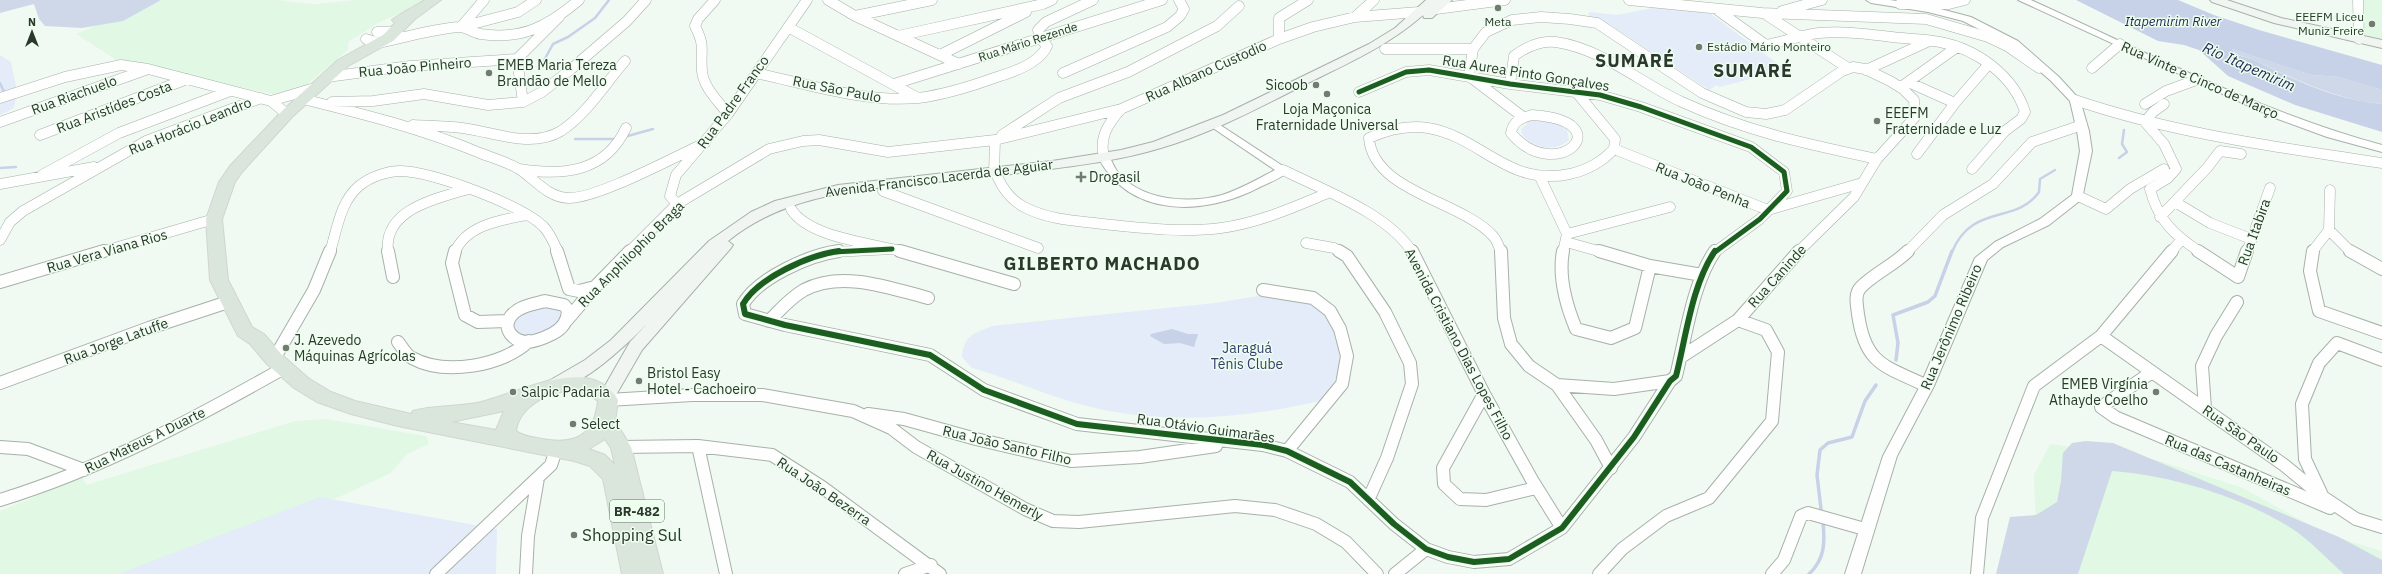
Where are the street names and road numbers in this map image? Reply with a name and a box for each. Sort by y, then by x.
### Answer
street label: Rua Mário Rezende [976,18,1080,65]
street label: Rua Albano Custodio [1143,36,1269,106]
street label: Rua Vinte e Cinco de Março [2118,37,2282,123]
street label: Rua Aurea Pinto Gonçalves [1441,51,1611,95]
street label: Rua Padre Franco [693,52,773,152]
street label: Rua João Pinheiro [358,53,472,81]
street label: Rua Riachuelo [29,71,119,119]
street label: Rua São Paulo [791,72,883,106]
street label: Rua Aristídes Costa [54,77,175,137]
street label: Rua Horácio Leandro [126,93,254,159]
street label: Avenida Francisco Lacerda de Aguiar [824,155,1054,201]
street label: Rua João Penha [1653,158,1753,212]
street label: Rua Itabira [2234,196,2275,268]
street label: Rua Anphilophio Braga [574,197,688,311]
street label: Rua Vera Viana Rios [45,225,170,277]
street label: Rua Caninde [1744,240,1810,311]
street label: Avenida Cristiano Dias Lopes Filho [1401,245,1517,443]
street label: Rua Jerônimo Ribeiro [1916,261,1986,393]
street label: Rua Jorge Latuffe [61,314,171,368]
street label: Rua São Paulo [2199,401,2283,467]
street label: Rua Mateus A Duarte [82,403,209,477]
street label: Rua Otávio Guimarães [1136,409,1276,447]
street label: Rua João Santo Filho [941,421,1073,469]
street label: Rua das Castanheiras [2162,430,2294,500]
street label: Rua Justino Hemerly [924,446,1046,524]
street label: Rua João Bezerra [773,453,875,529]
road number: BR-482 [610,500,664,522]

